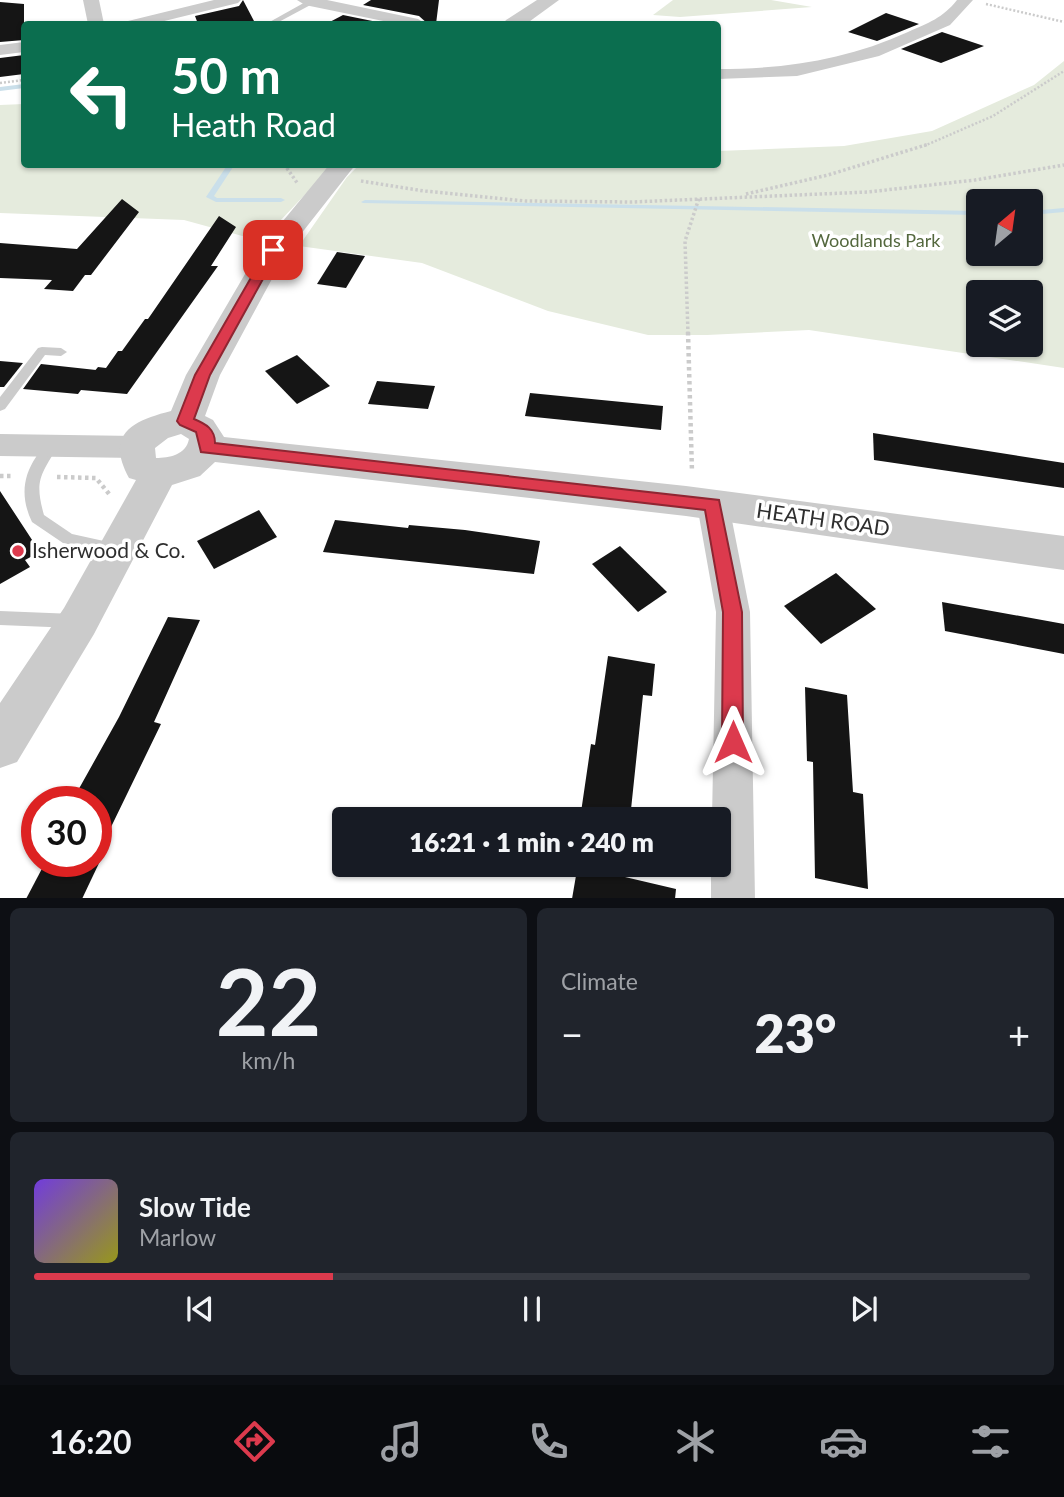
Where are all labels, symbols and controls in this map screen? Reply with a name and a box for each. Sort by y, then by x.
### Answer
text: 50 m [171,46,281,104]
icon: left [56,49,147,140]
text: Heath Road [171,105,336,144]
north arrow [966,189,1043,266]
map controls [966,189,1043,357]
pin [243,220,303,280]
park label: Woodlands Park [812,229,941,251]
icon: arrive [254,231,292,269]
button: layers [966,280,1043,357]
street label: HEATH ROAD [755,497,891,540]
place label: Isherwood & Co. [32,537,185,562]
marker: Isherwood & Co. [10,543,26,559]
position arrow [696,705,770,779]
speed limit sign: 30 [21,786,112,877]
text: 16:21 · 1 min · 240 m [409,826,654,858]
text: 22 [216,946,321,1055]
text: Climate [561,967,638,995]
text: 23° [755,1002,836,1064]
text: − [561,1011,583,1057]
text: + [1008,1011,1030,1057]
text: km/h [242,1046,295,1074]
text: Slow Tide [139,1191,251,1223]
text: Marlow [139,1223,216,1251]
icon: previous [181,1290,219,1328]
icon: pause [513,1290,551,1328]
icon: next [845,1290,883,1328]
icon: directions [230,1417,279,1466]
icon: music [377,1417,426,1466]
icon: phone [524,1417,573,1466]
icon: climate [671,1417,720,1466]
icon: car [819,1417,868,1466]
icon: filters [966,1417,1015,1466]
text: 16:20 [49,1422,132,1461]

